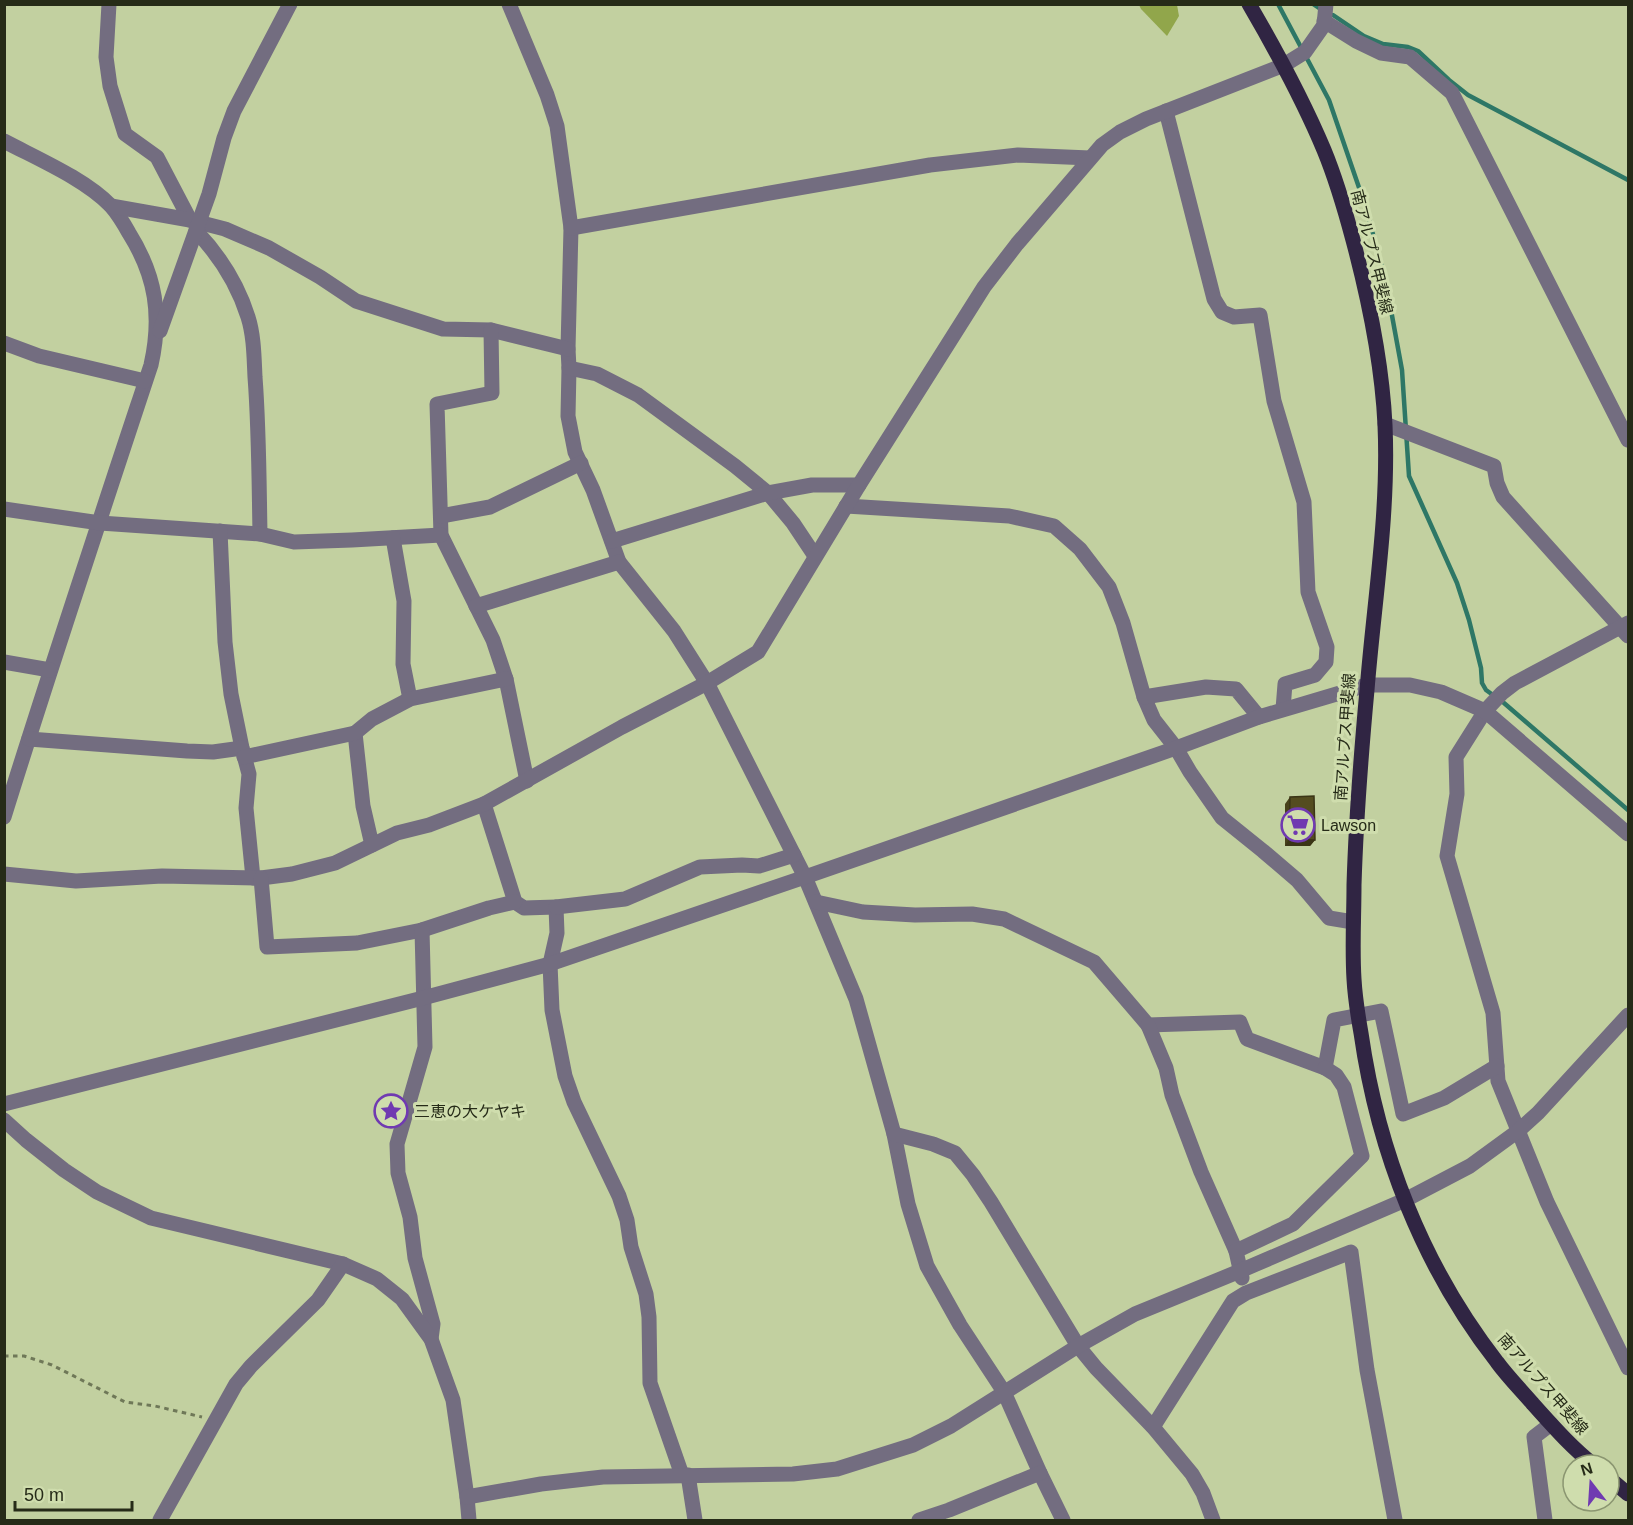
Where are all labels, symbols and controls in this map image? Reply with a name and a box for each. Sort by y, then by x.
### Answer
street label: 南アルプス甲斐線 [1348,188,1396,316]
street label: 南アルプス甲斐線 [1332,673,1358,801]
supermarket icon: Lawson [1280,807,1316,843]
place label: Lawson [1321,817,1376,834]
place icon: 三恵の大ケヤキ [373,1093,409,1129]
place label: 三恵の大ケヤキ [414,1103,526,1120]
street label: 南アルプス甲斐線 [1495,1330,1591,1438]
north arrow [1561,1453,1621,1513]
text: N [1579,1459,1595,1479]
scale bar [15,1474,132,1512]
text: 50 m [24,1485,64,1505]

